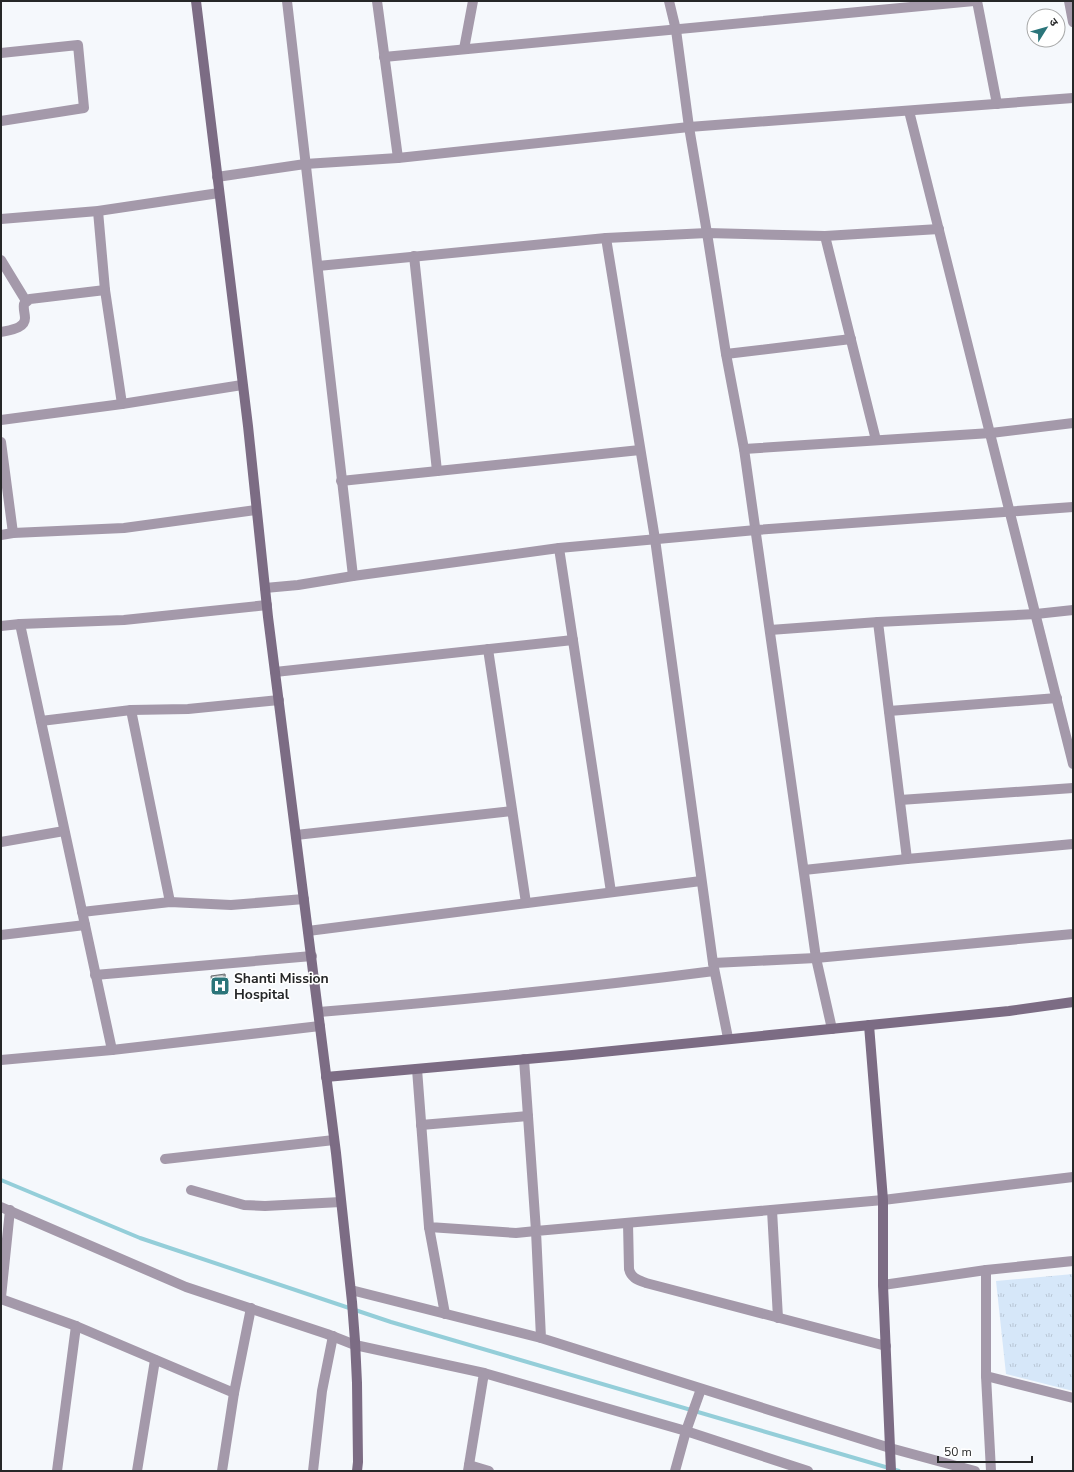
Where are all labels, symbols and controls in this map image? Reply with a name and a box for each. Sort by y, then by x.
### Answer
north arrow [1026,8,1066,48]
text: उ [1046,15,1062,30]
place label: Shanti Mission Hospital [234,969,329,1004]
hospital icon: Shanti Mission Hospital [209,975,231,997]
scale bar [938,1438,1032,1464]
text: 50 m [944,1444,972,1460]

